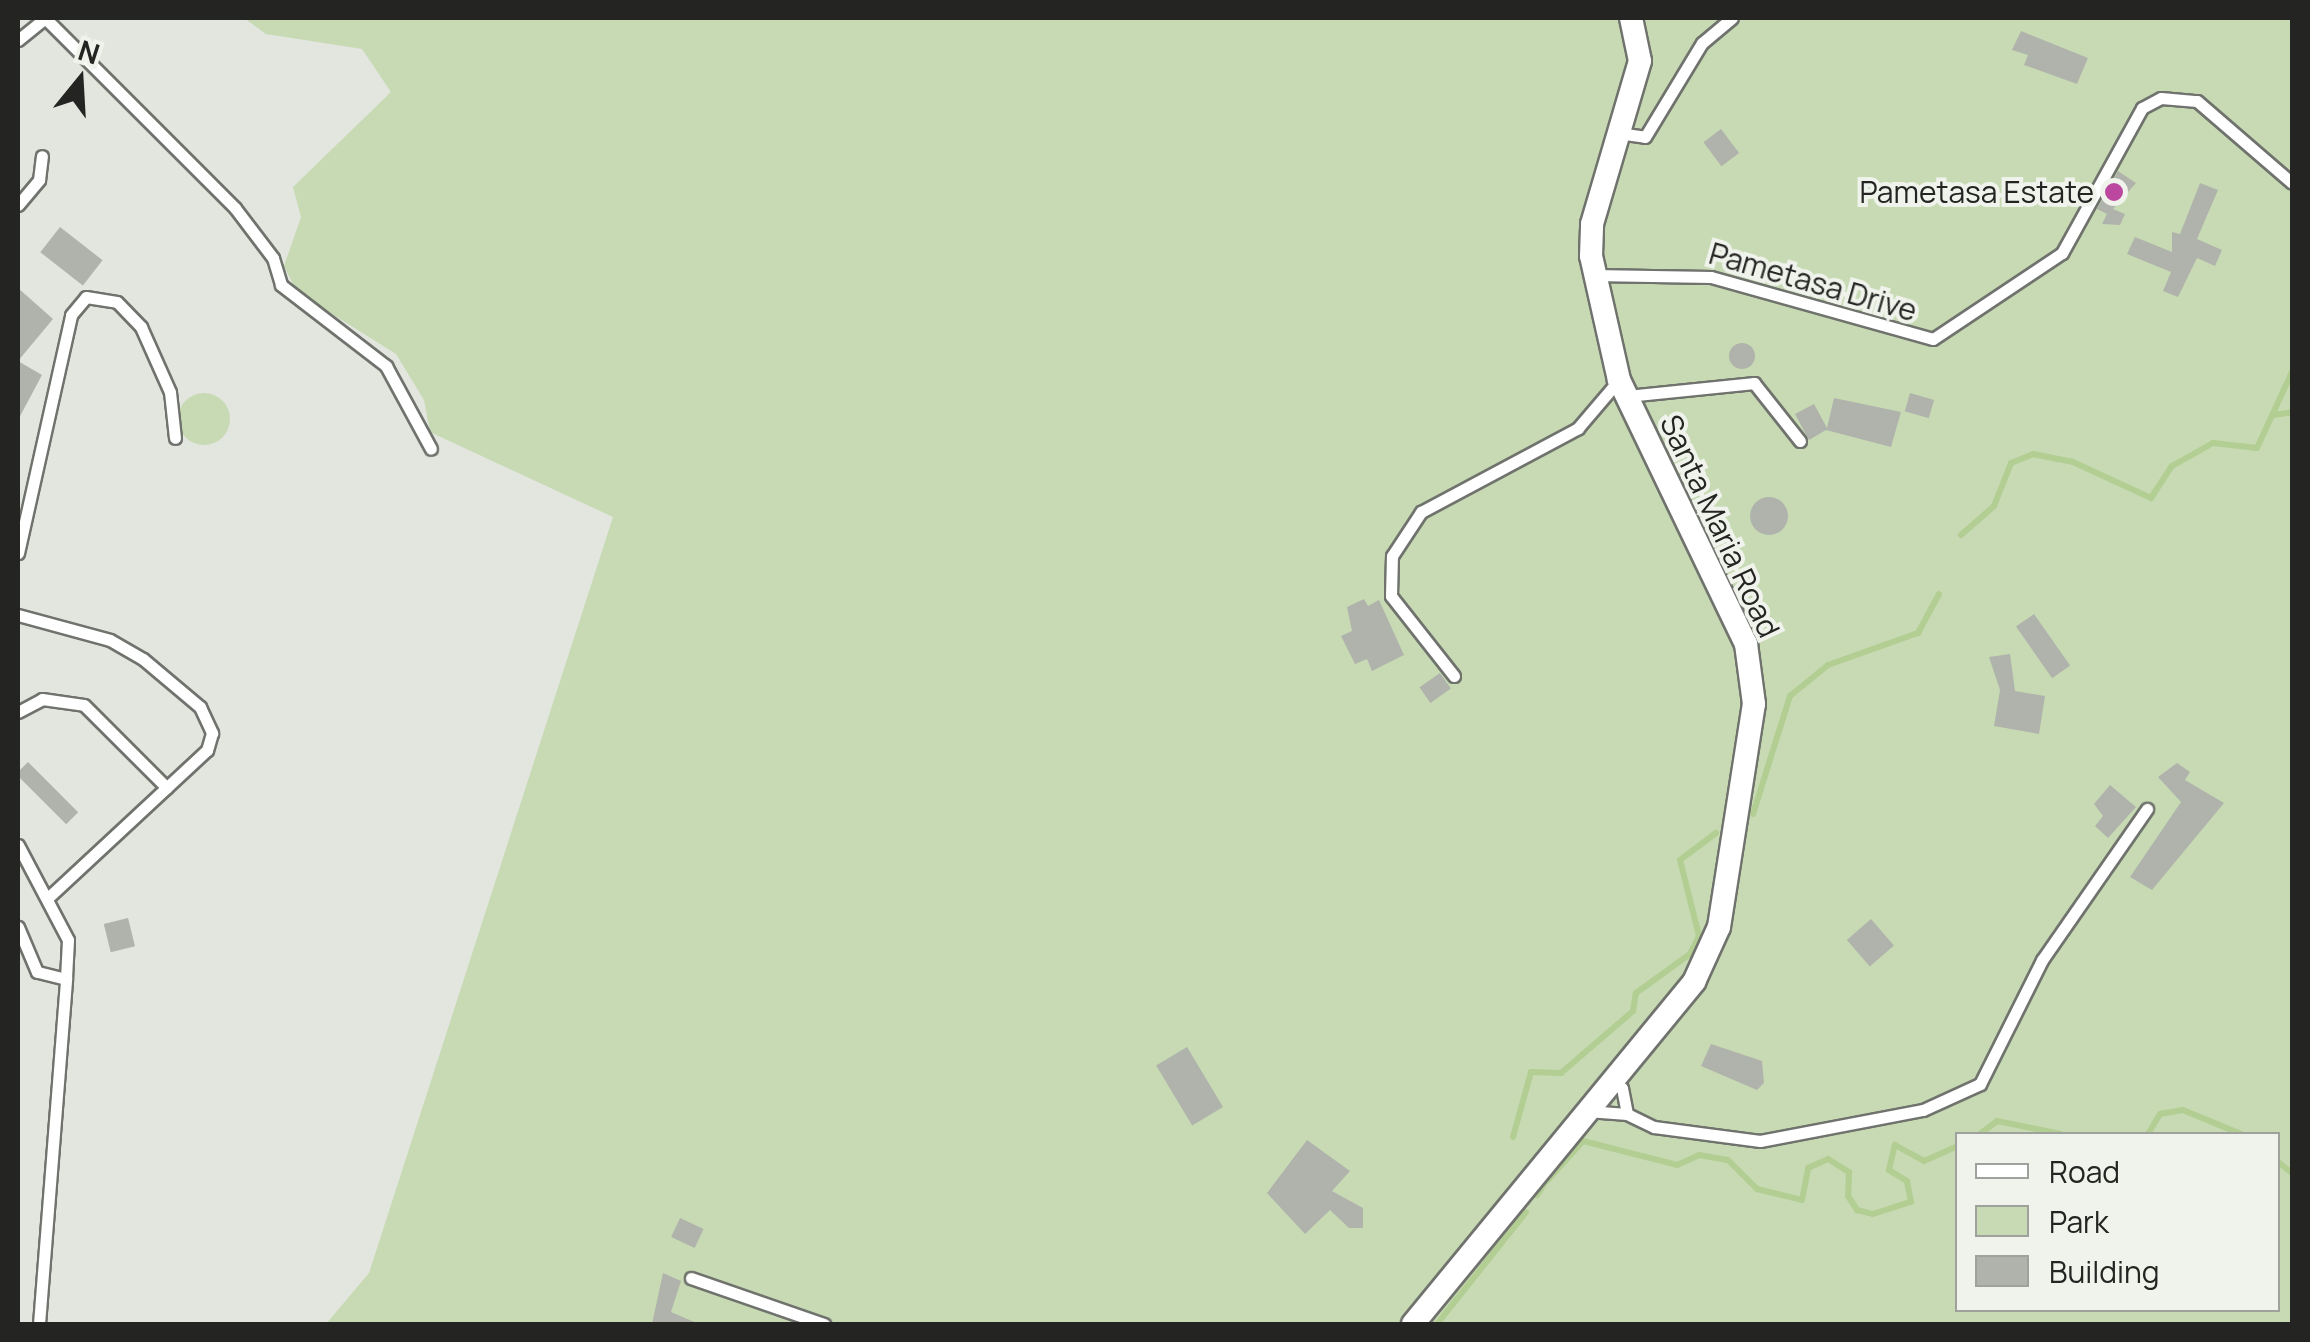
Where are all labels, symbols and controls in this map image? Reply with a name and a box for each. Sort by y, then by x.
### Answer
north arrow [30,30,130,130]
text: N [74,30,105,73]
place label: Pametasa Estate [1859,174,2094,210]
marker: Pametasa Estate [2103,181,2125,203]
street label: Pametasa Drive [1705,235,1921,329]
street label: Santa Maria Road [1653,409,1787,643]
legend [1955,1132,2280,1312]
text: Road [2049,1151,2120,1192]
text: Park [2049,1201,2109,1242]
text: Building [2049,1251,2160,1292]

